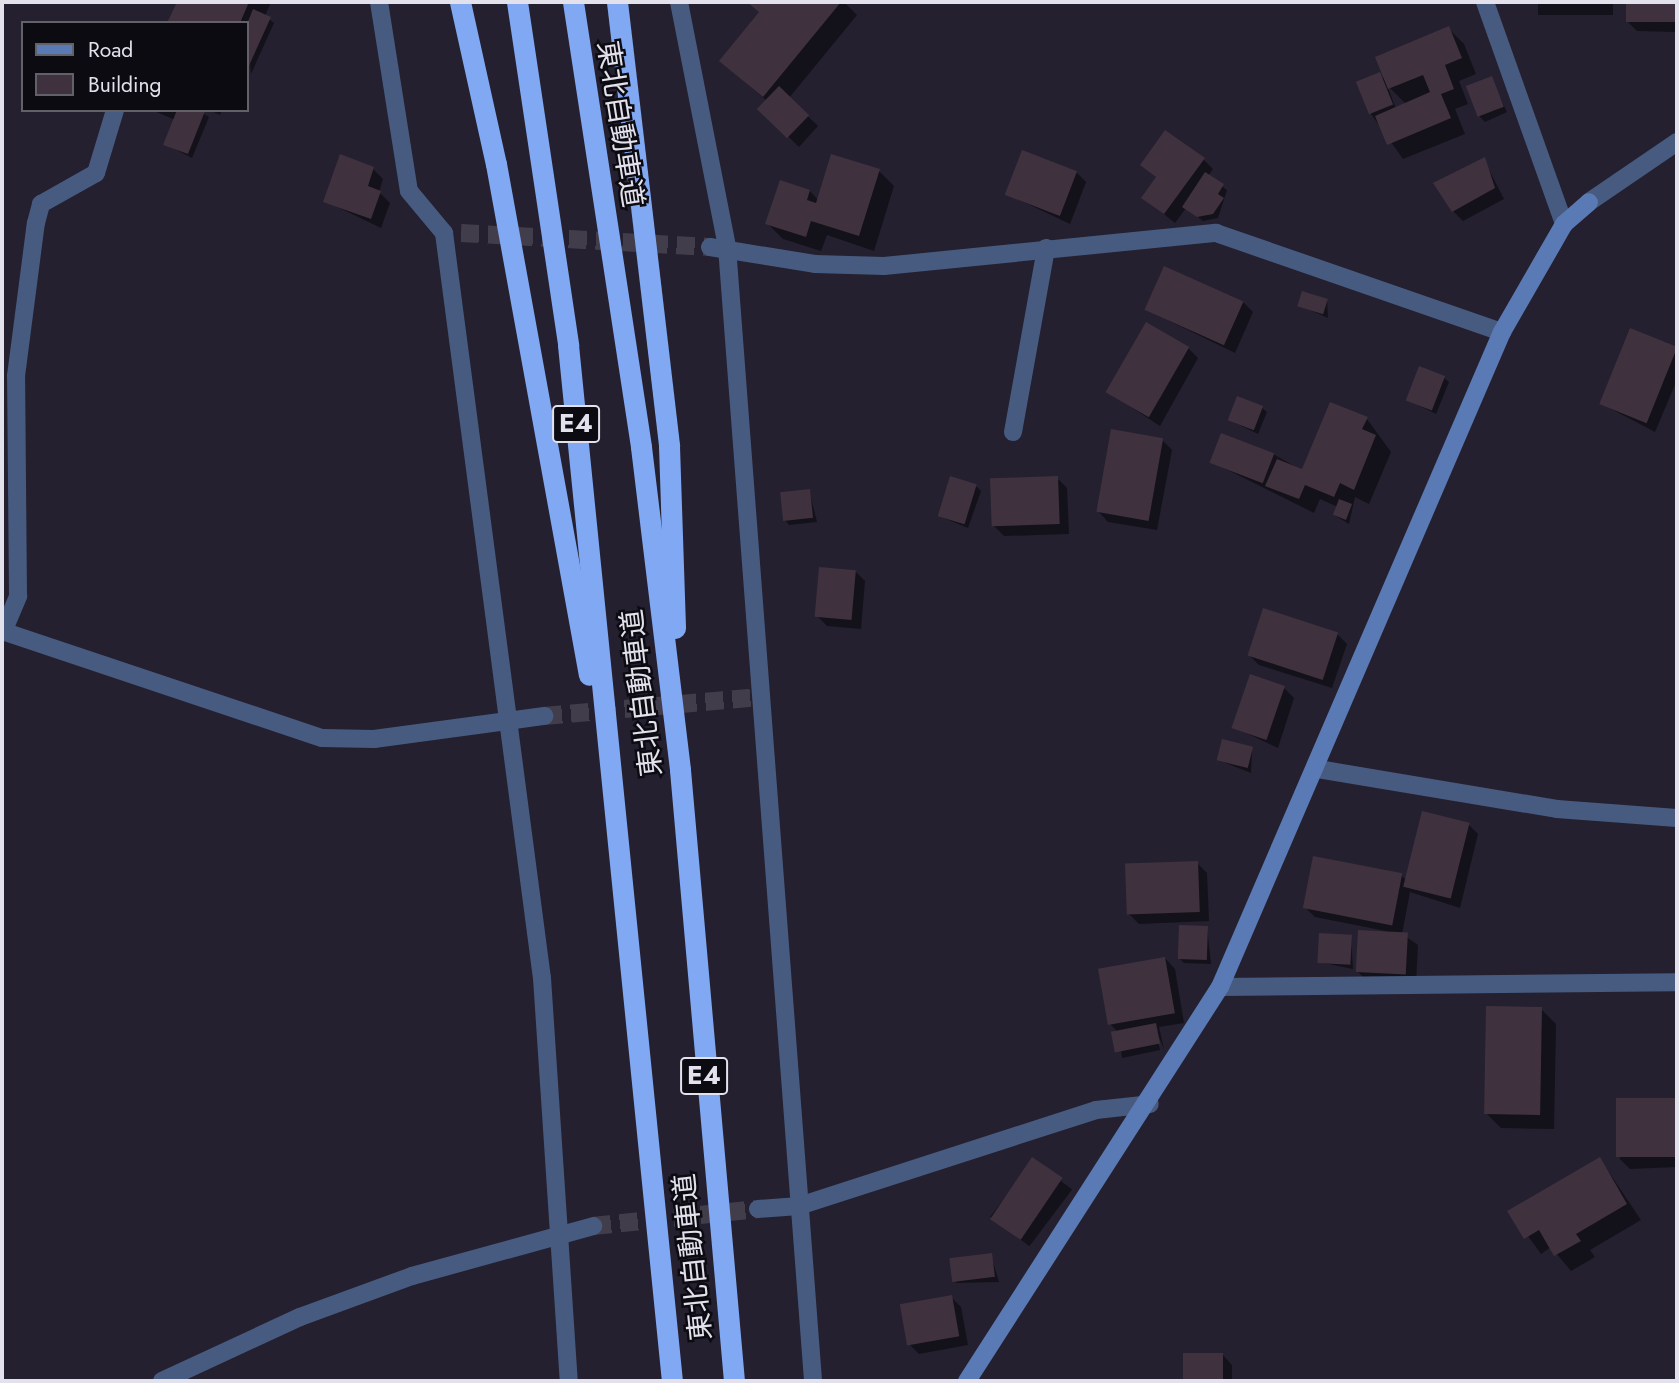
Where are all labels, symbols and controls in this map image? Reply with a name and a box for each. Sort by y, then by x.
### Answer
legend [21,21,248,112]
text: Road [88,35,133,65]
street label: 東北自動車道 [590,38,650,210]
text: Building [88,70,161,100]
road number: E4 [552,402,600,446]
street label: 東北自動車道 [615,608,669,778]
road number: E4 [680,1054,728,1098]
street label: 東北自動車道 [668,1172,718,1342]

